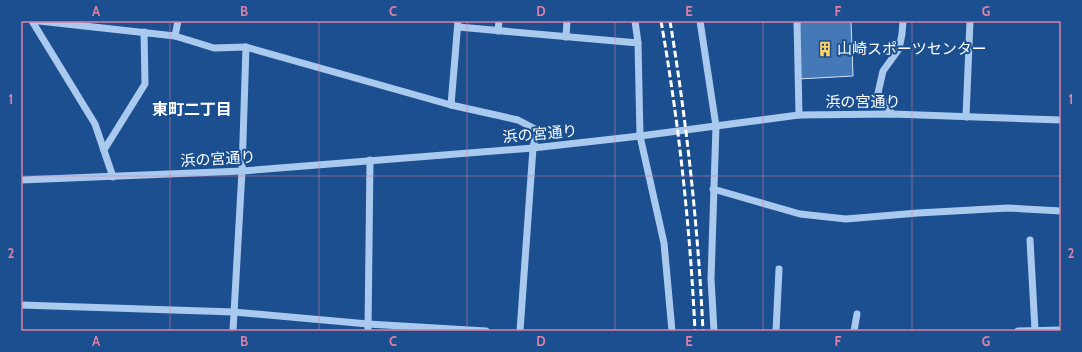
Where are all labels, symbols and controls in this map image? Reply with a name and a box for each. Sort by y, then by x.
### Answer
text: A [92,3,101,19]
text: B [240,3,248,19]
text: C [389,3,397,19]
text: D [536,3,546,19]
text: E [685,3,693,19]
text: F [835,3,842,19]
text: G [982,3,991,19]
building icon: 山崎スポーツセンター [816,40,834,58]
place label: 山崎スポーツセンター [837,40,987,58]
text: 1 [9,91,13,107]
text: 1 [1069,91,1073,107]
street label: 浜の宮通り [825,93,901,111]
district label: 東町二丁目 [152,100,232,119]
street label: 浜の宮通り [502,122,578,146]
street label: 浜の宮通り [180,148,256,170]
text: 2 [8,245,15,261]
text: 2 [1068,245,1075,261]
text: A [92,333,101,349]
text: B [240,333,248,349]
text: C [389,333,397,349]
text: D [536,333,546,349]
text: E [685,333,693,349]
text: F [835,333,842,349]
text: G [982,333,991,349]

